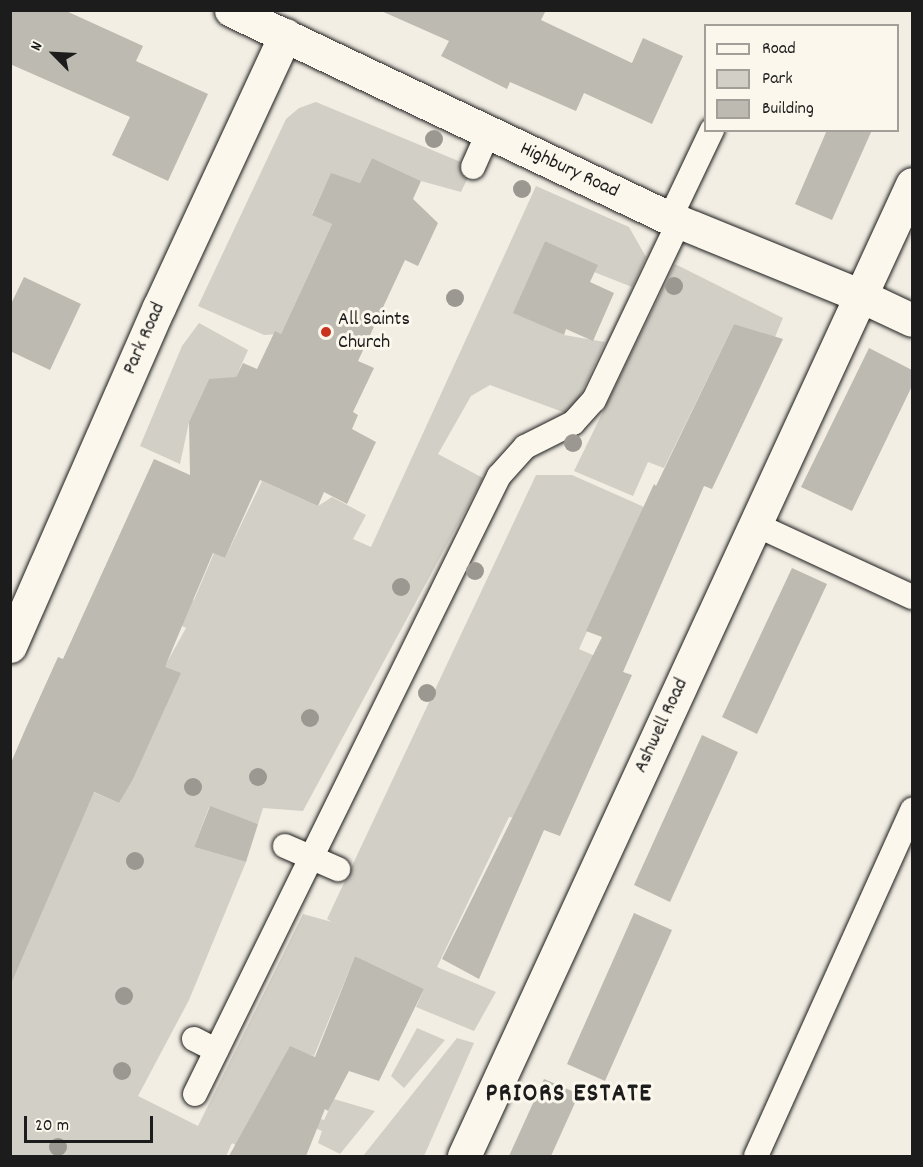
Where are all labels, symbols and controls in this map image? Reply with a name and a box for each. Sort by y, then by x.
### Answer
north arrow [24,24,84,84]
legend [704,24,899,132]
text: Road [762,37,796,62]
text: N [25,38,49,55]
text: Park [762,67,793,92]
text: Building [762,97,814,122]
street label: Highbury Road [516,138,622,204]
street label: Park Road [119,299,171,379]
place label: All Saints Church [338,308,410,355]
marker: All Saints Church [319,325,333,339]
street label: Ashwell Road [630,675,694,777]
district label: PRIORS ESTATE [485,1079,653,1111]
scale bar [27,1104,156,1142]
text: 20 m [35,1114,69,1139]

